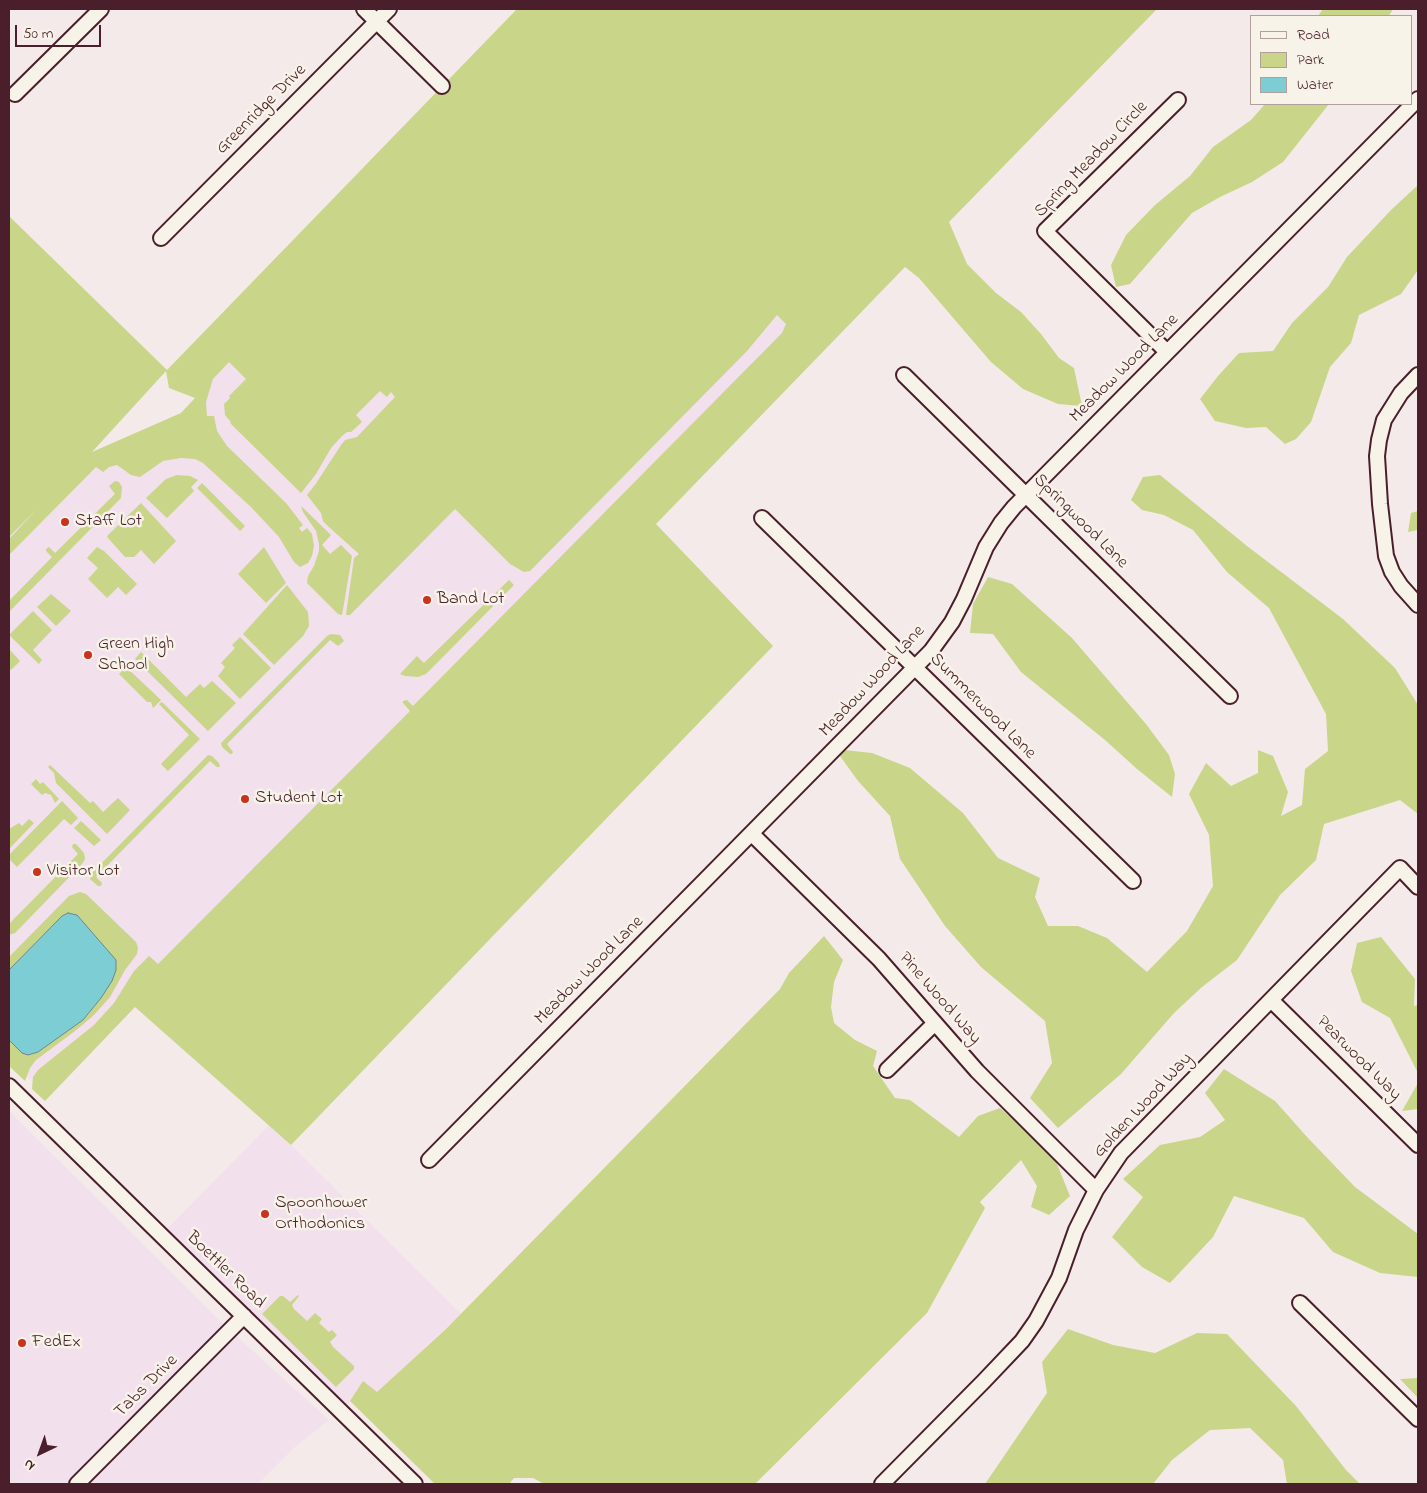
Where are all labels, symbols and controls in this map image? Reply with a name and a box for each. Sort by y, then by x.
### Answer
scale bar [18,15,104,47]
legend [1250,15,1412,105]
text: 50 m [23,23,53,45]
text: Road [1297,24,1330,46]
text: Park [1297,49,1324,71]
street label: Greenridge Drive [212,60,312,160]
text: Water [1297,74,1333,96]
street label: Spring Meadow Circle [1031,97,1153,223]
street label: Meadow Wood Lane [1066,310,1184,428]
street label: Springwood Lane [1028,470,1132,574]
place label: Staff Lot [75,511,142,533]
marker: Staff Lot [59,516,71,528]
place label: Band Lot [437,589,504,611]
marker: Band Lot [421,594,433,606]
street label: Meadow Wood Lane [816,622,930,742]
place label: Green High School [98,634,174,676]
marker: Green High School [82,649,94,661]
street label: Summerwood Lane [924,649,1040,765]
place label: Student Lot [255,788,343,810]
marker: Student Lot [239,793,251,805]
place label: Visitor Lot [47,861,120,883]
marker: Visitor Lot [31,866,43,878]
street label: Meadow Wood Lane [531,912,649,1030]
street label: Pine Wood Way [893,949,985,1049]
street label: Pearwood Way [1311,1012,1405,1106]
street label: Golden Wood Way [1090,1049,1198,1163]
place label: Spoonhower Orthodonics [275,1193,367,1236]
marker: Spoonhower Orthodonics [259,1208,271,1220]
street label: Boettler Road [181,1228,269,1314]
place label: FedEx [32,1332,81,1354]
marker: FedEx [16,1337,28,1349]
street label: Tabs Drive [111,1351,183,1423]
north arrow [15,1428,65,1478]
text: N [19,1454,40,1475]

